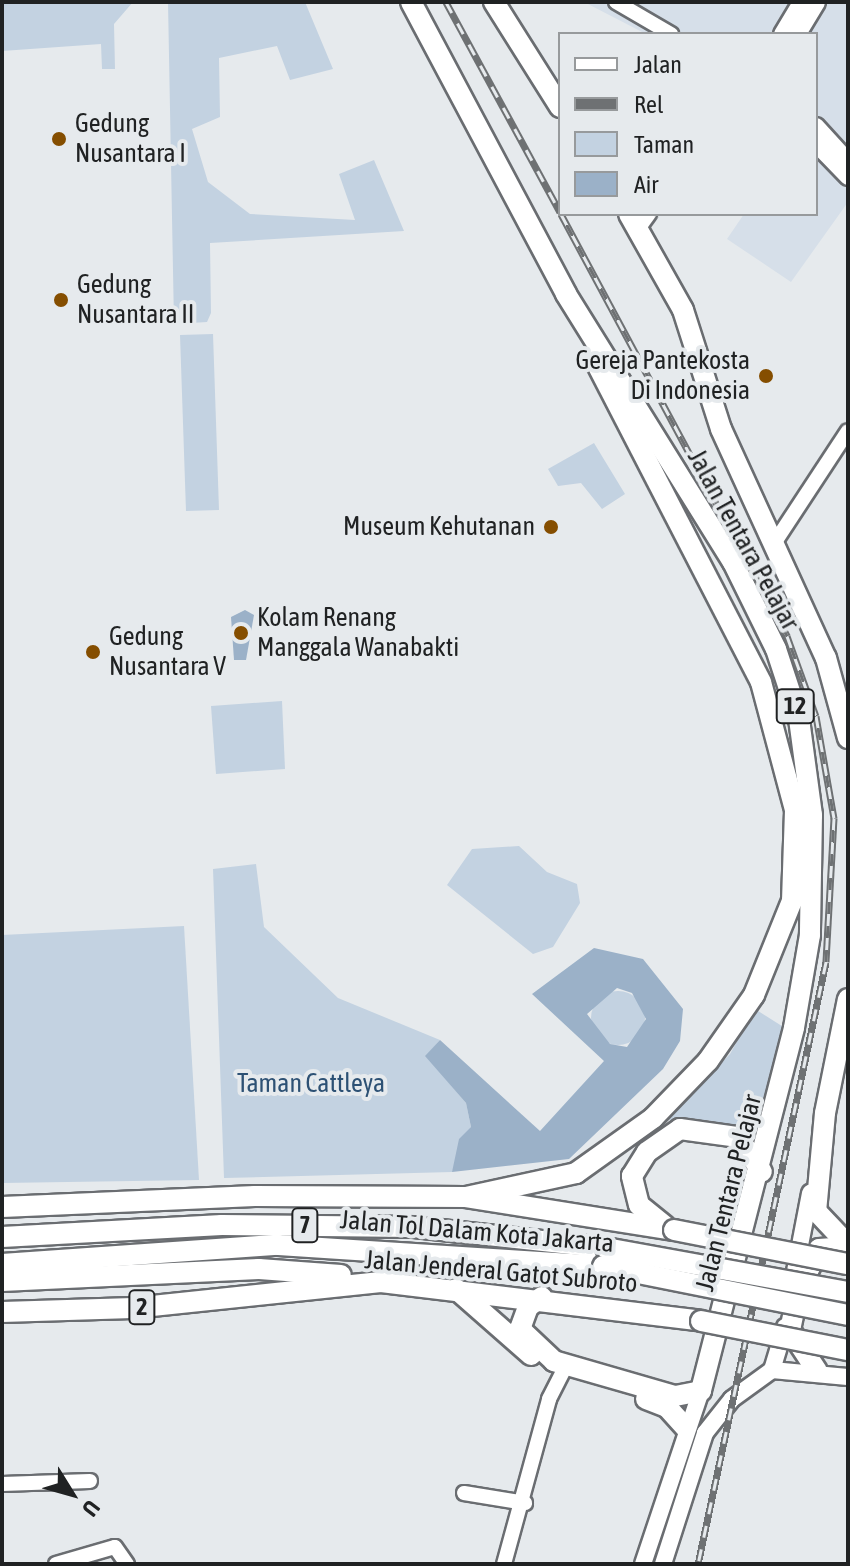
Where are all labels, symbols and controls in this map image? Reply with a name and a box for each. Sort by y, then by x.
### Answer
legend [558,32,818,216]
text: Jalan [634,51,682,78]
text: Rel [634,91,663,118]
place label: Gedung Nusantara I [75,108,186,170]
marker: Gedung Nusantara I [50,130,68,148]
text: Taman [634,131,694,158]
text: Air [634,171,658,198]
place label: Gedung Nusantara II [77,269,194,330]
marker: Gedung Nusantara II [52,291,70,309]
place label: Gereja Pantekosta Di Indonesia [575,345,750,406]
marker: Gereja Pantekosta Di Indonesia [757,367,775,385]
street label: Jalan Tentara Pelajar [681,444,805,636]
place label: Museum Kehutanan [343,511,535,543]
marker: Museum Kehutanan [542,518,560,536]
place label: Kolam Renang Manggala Wanabakti [257,602,459,664]
place label: Gedung Nusantara V [109,621,226,682]
marker: Kolam Renang Manggala Wanabakti [232,624,250,642]
marker: Gedung Nusantara V [84,643,102,661]
road number: 12 [775,686,815,726]
park label: Taman Cattleya [237,1068,385,1100]
street label: Jalan Tentara Pelajar [690,1092,768,1294]
street label: Jalan Tol Dalam Kota Jakarta [339,1204,615,1260]
road number: 7 [291,1205,319,1245]
street label: Jalan Jenderal Gatot Subroto [363,1245,639,1299]
road number: 2 [128,1287,156,1327]
north arrow [32,1454,112,1534]
text: U [77,1495,105,1521]

